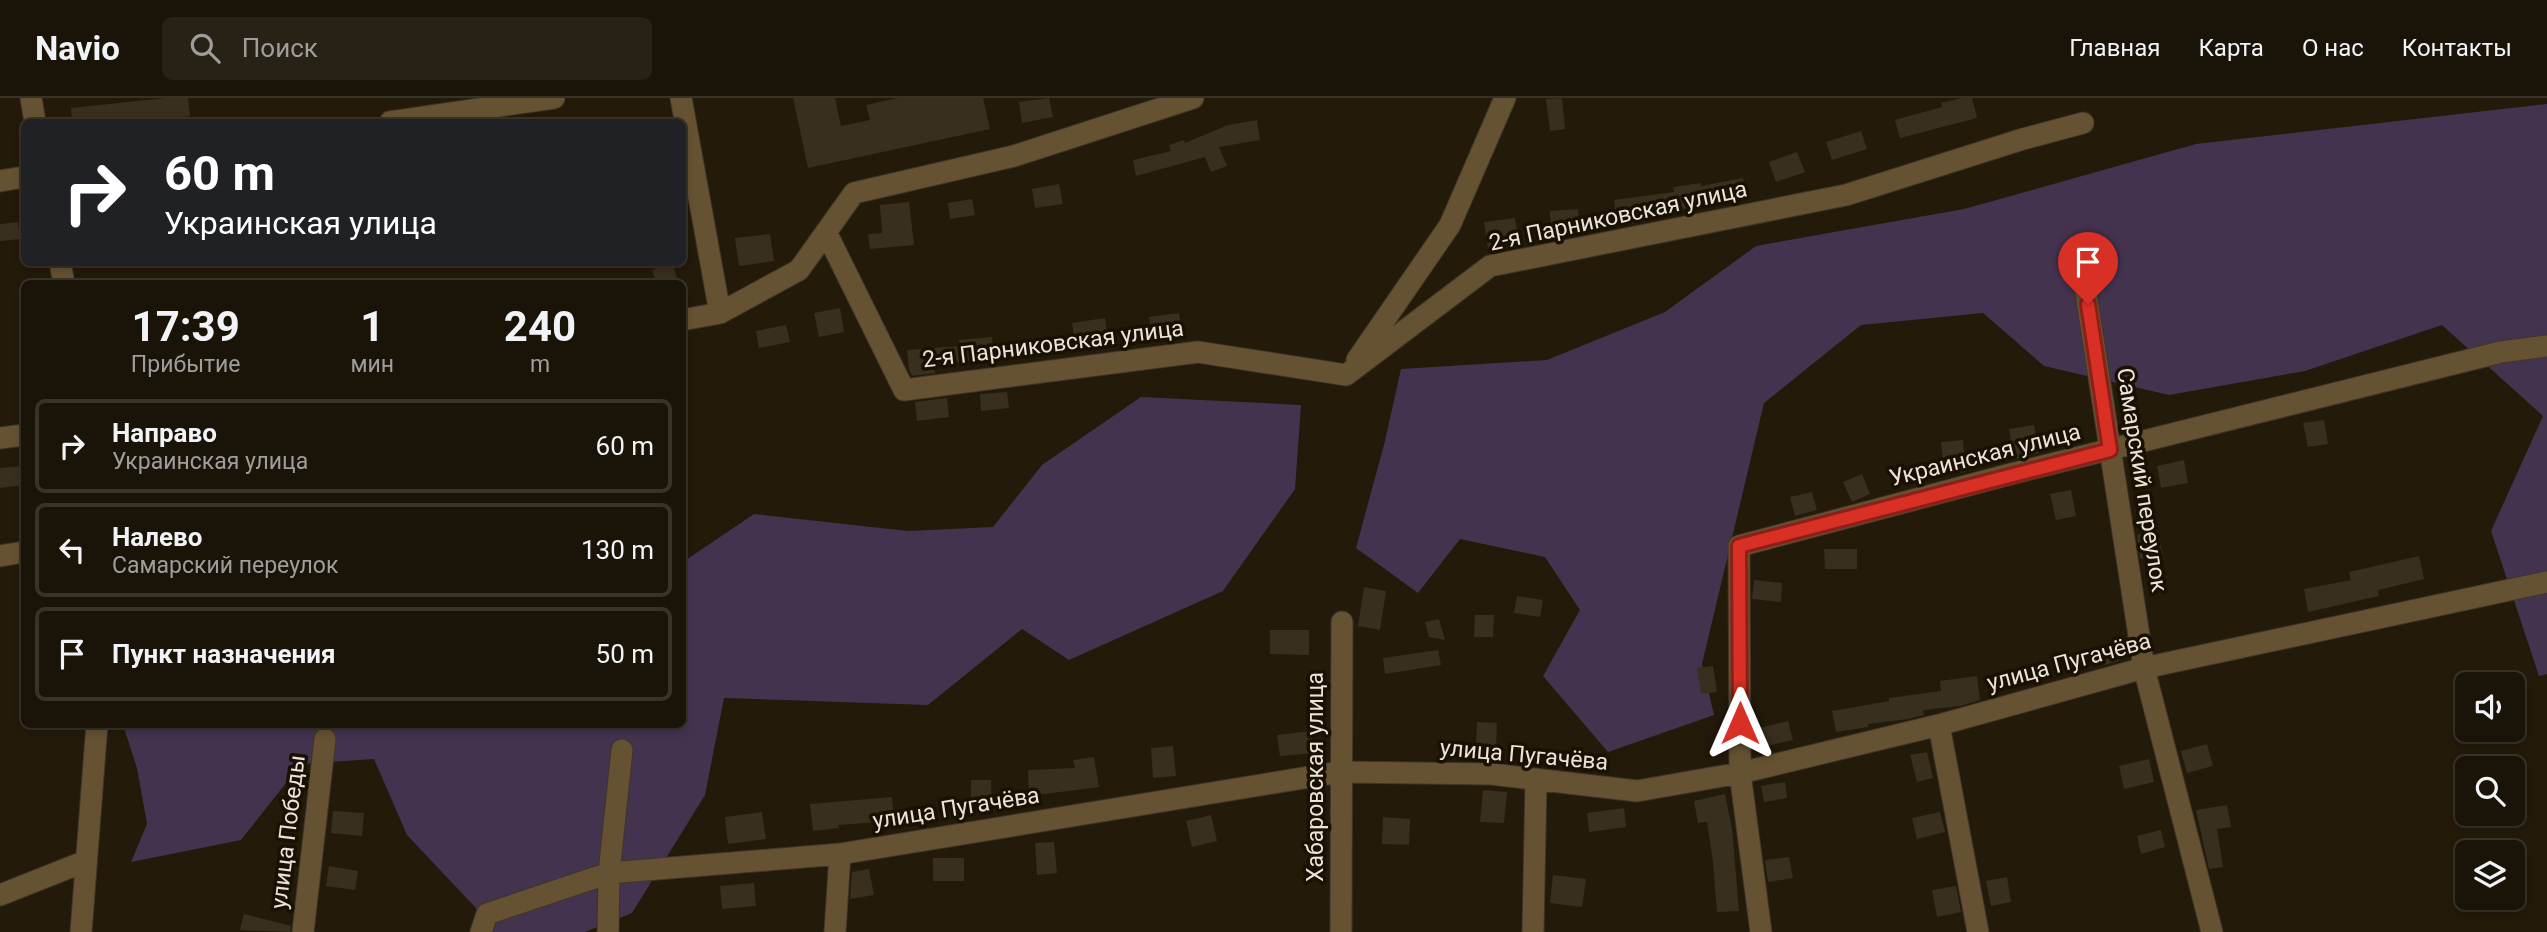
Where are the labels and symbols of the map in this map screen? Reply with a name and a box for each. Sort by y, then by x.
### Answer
street label: 2-я Парниковская улица [1487,175,1749,257]
pin [2058,232,2118,304]
street label: 2-я Парниковская улица [921,315,1185,373]
street label: Самарский переулок [2111,366,2173,594]
street label: Украинская улица [1887,418,2083,492]
street label: улица Пугачёва [1984,627,2154,697]
street label: Хабаровская улица [1302,672,1329,882]
position arrow [1703,686,1777,760]
street label: улица Пугачёва [1439,734,1609,776]
street label: улица Победы [265,753,311,911]
street label: улица Пугачёва [871,781,1041,835]

